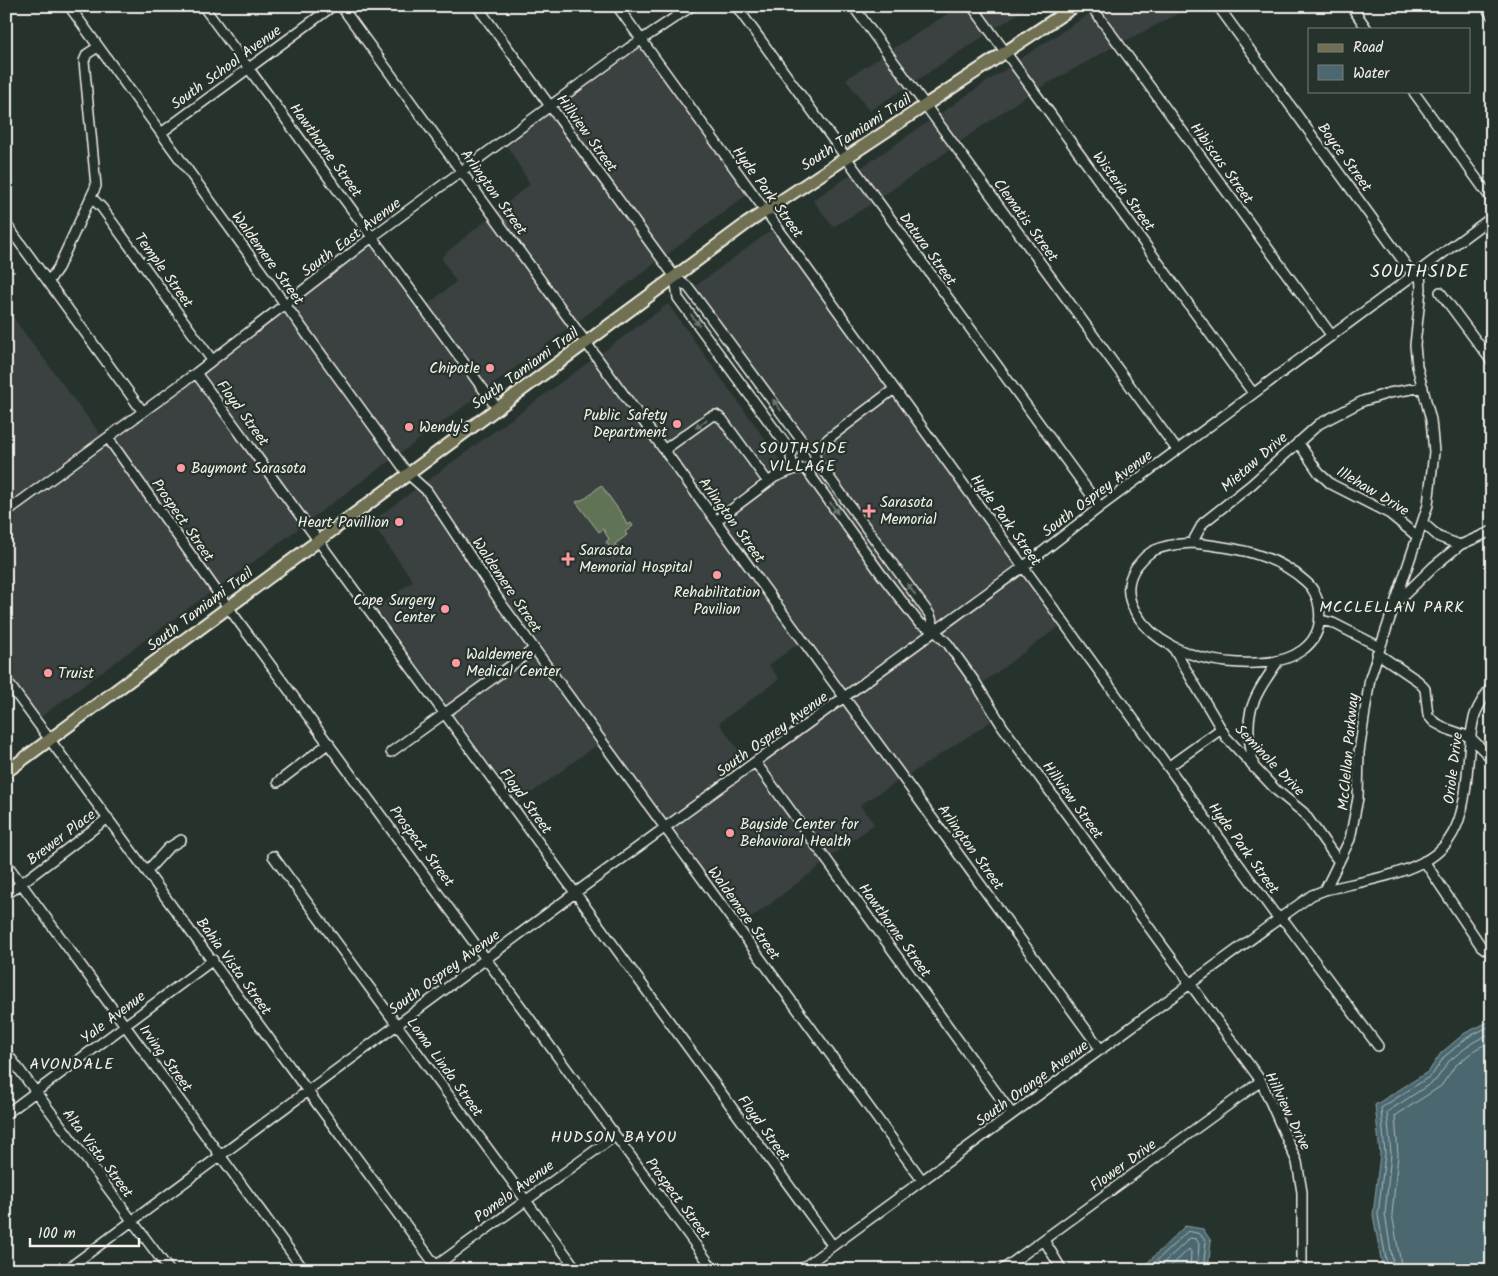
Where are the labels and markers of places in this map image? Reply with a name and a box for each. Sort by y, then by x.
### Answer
place label: Chipotle [429,357,480,381]
marker: Chipotle [484,362,496,374]
place label: Public Safety Department [584,404,668,445]
place label: Wendy's [419,416,469,440]
marker: Public Safety Department [671,418,683,430]
marker: Wendy's [403,421,415,433]
place label: Baymont Sarasota [191,457,306,481]
marker: Baymont Sarasota [175,462,187,474]
place label: Sarasota Memorial [880,491,937,532]
marker: Sarasota Memorial [862,504,876,518]
place label: Heart Pavillion [298,511,389,535]
marker: Heart Pavillion [393,516,405,528]
place label: Sarasota Memorial Hospital [579,539,692,580]
marker: Sarasota Memorial Hospital [561,552,575,566]
marker: Rehabilitation Pavilion [711,569,723,581]
place label: Rehabilitation Pavilion [674,581,760,622]
place label: Cape Surgery Center [353,589,436,630]
marker: Cape Surgery Center [439,603,451,615]
place label: Waldemere Medical Center [466,643,561,684]
marker: Waldemere Medical Center [450,657,462,669]
place label: Truist [58,662,94,686]
marker: Truist [42,667,54,679]
place label: Bayside Center for Behavioral Health [740,813,860,854]
marker: Bayside Center for Behavioral Health [724,827,736,839]

